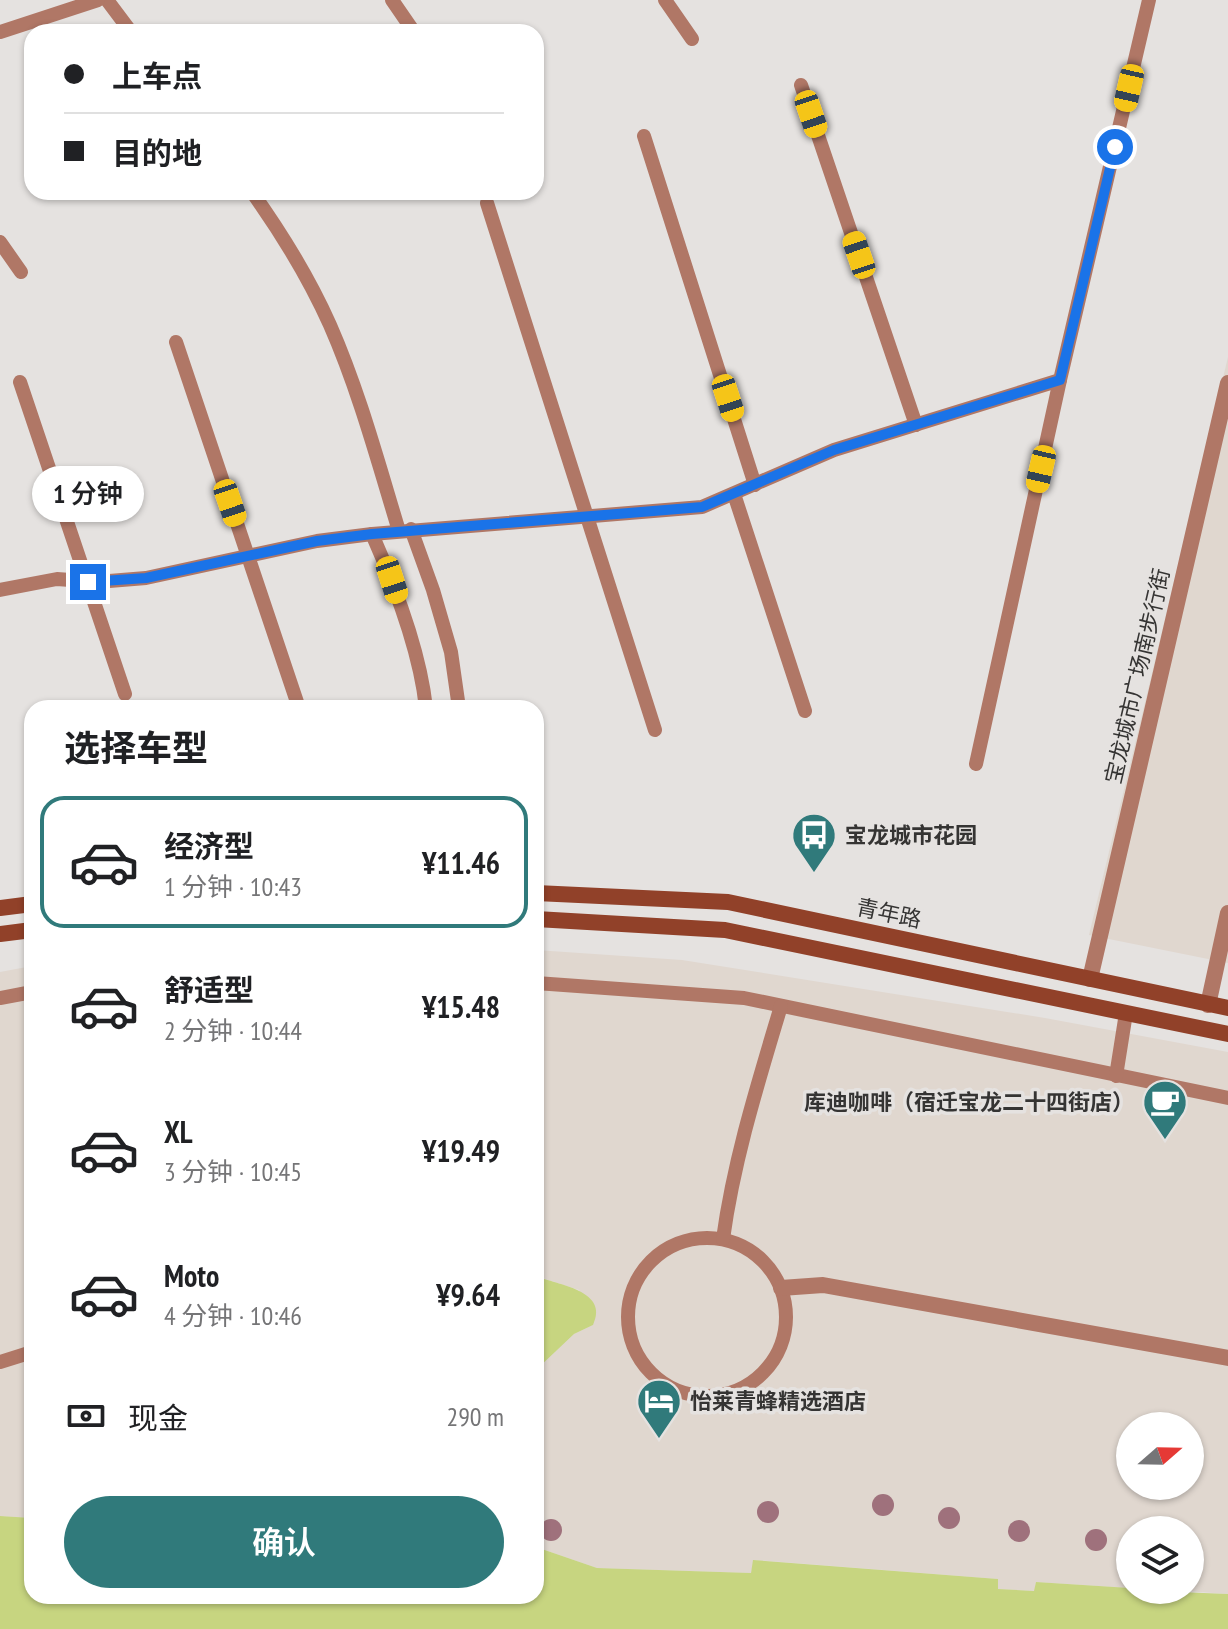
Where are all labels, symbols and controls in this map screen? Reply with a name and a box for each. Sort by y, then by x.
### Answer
text: 上车点 [112,56,202,95]
car [1112,62,1146,114]
car [792,87,830,141]
route start [1097,129,1133,165]
text: 目的地 [112,133,202,172]
car [840,228,878,282]
car [709,371,747,425]
car [1024,443,1058,495]
callout: 1 分钟 [32,466,144,522]
car [211,476,249,530]
text: 1 分钟 [53,477,123,510]
car [373,553,411,607]
route end [70,564,106,600]
street label: 宝龙城市广场南步行街 [1099,566,1175,786]
text: 选择车型 [64,724,208,771]
bus stop icon: 宝龙城市花园 [790,811,838,874]
place label: 宝龙城市花园 [845,821,977,849]
icon: car [68,826,140,898]
text: 经济型 [164,826,254,865]
text: ¥11.46 [422,843,500,882]
text: 1 分钟 · 10:43 [164,870,302,903]
street label: 青年路 [854,892,924,934]
icon: car [68,970,140,1042]
text: 舒适型 [164,970,254,1009]
text: ¥15.48 [422,987,500,1026]
text: 2 分钟 · 10:44 [164,1014,302,1047]
cafe icon: 库迪咖啡（宿迁宝龙二十四街店） [1141,1078,1189,1141]
place label: 库迪咖啡（宿迁宝龙二十四街店） [804,1088,1134,1116]
text: XL [164,1112,193,1151]
icon: car [68,1114,140,1186]
text: ¥19.49 [422,1131,500,1170]
text: 3 分钟 · 10:45 [164,1155,302,1188]
text: Moto [164,1256,219,1295]
icon: car [68,1258,140,1330]
text: ¥9.64 [436,1275,500,1314]
text: 4 分钟 · 10:46 [164,1299,302,1332]
hotel icon: 怡莱青蜂精选酒店 [635,1377,683,1440]
place label: 怡莱青蜂精选酒店 [690,1387,866,1415]
icon: cash [64,1394,108,1438]
text: 现金 [128,1398,188,1437]
text: 290 m [446,1400,504,1433]
north arrow [1116,1412,1204,1500]
map controls [1116,1412,1204,1604]
button: 确认 [64,1496,504,1588]
button: layers [1116,1516,1204,1604]

